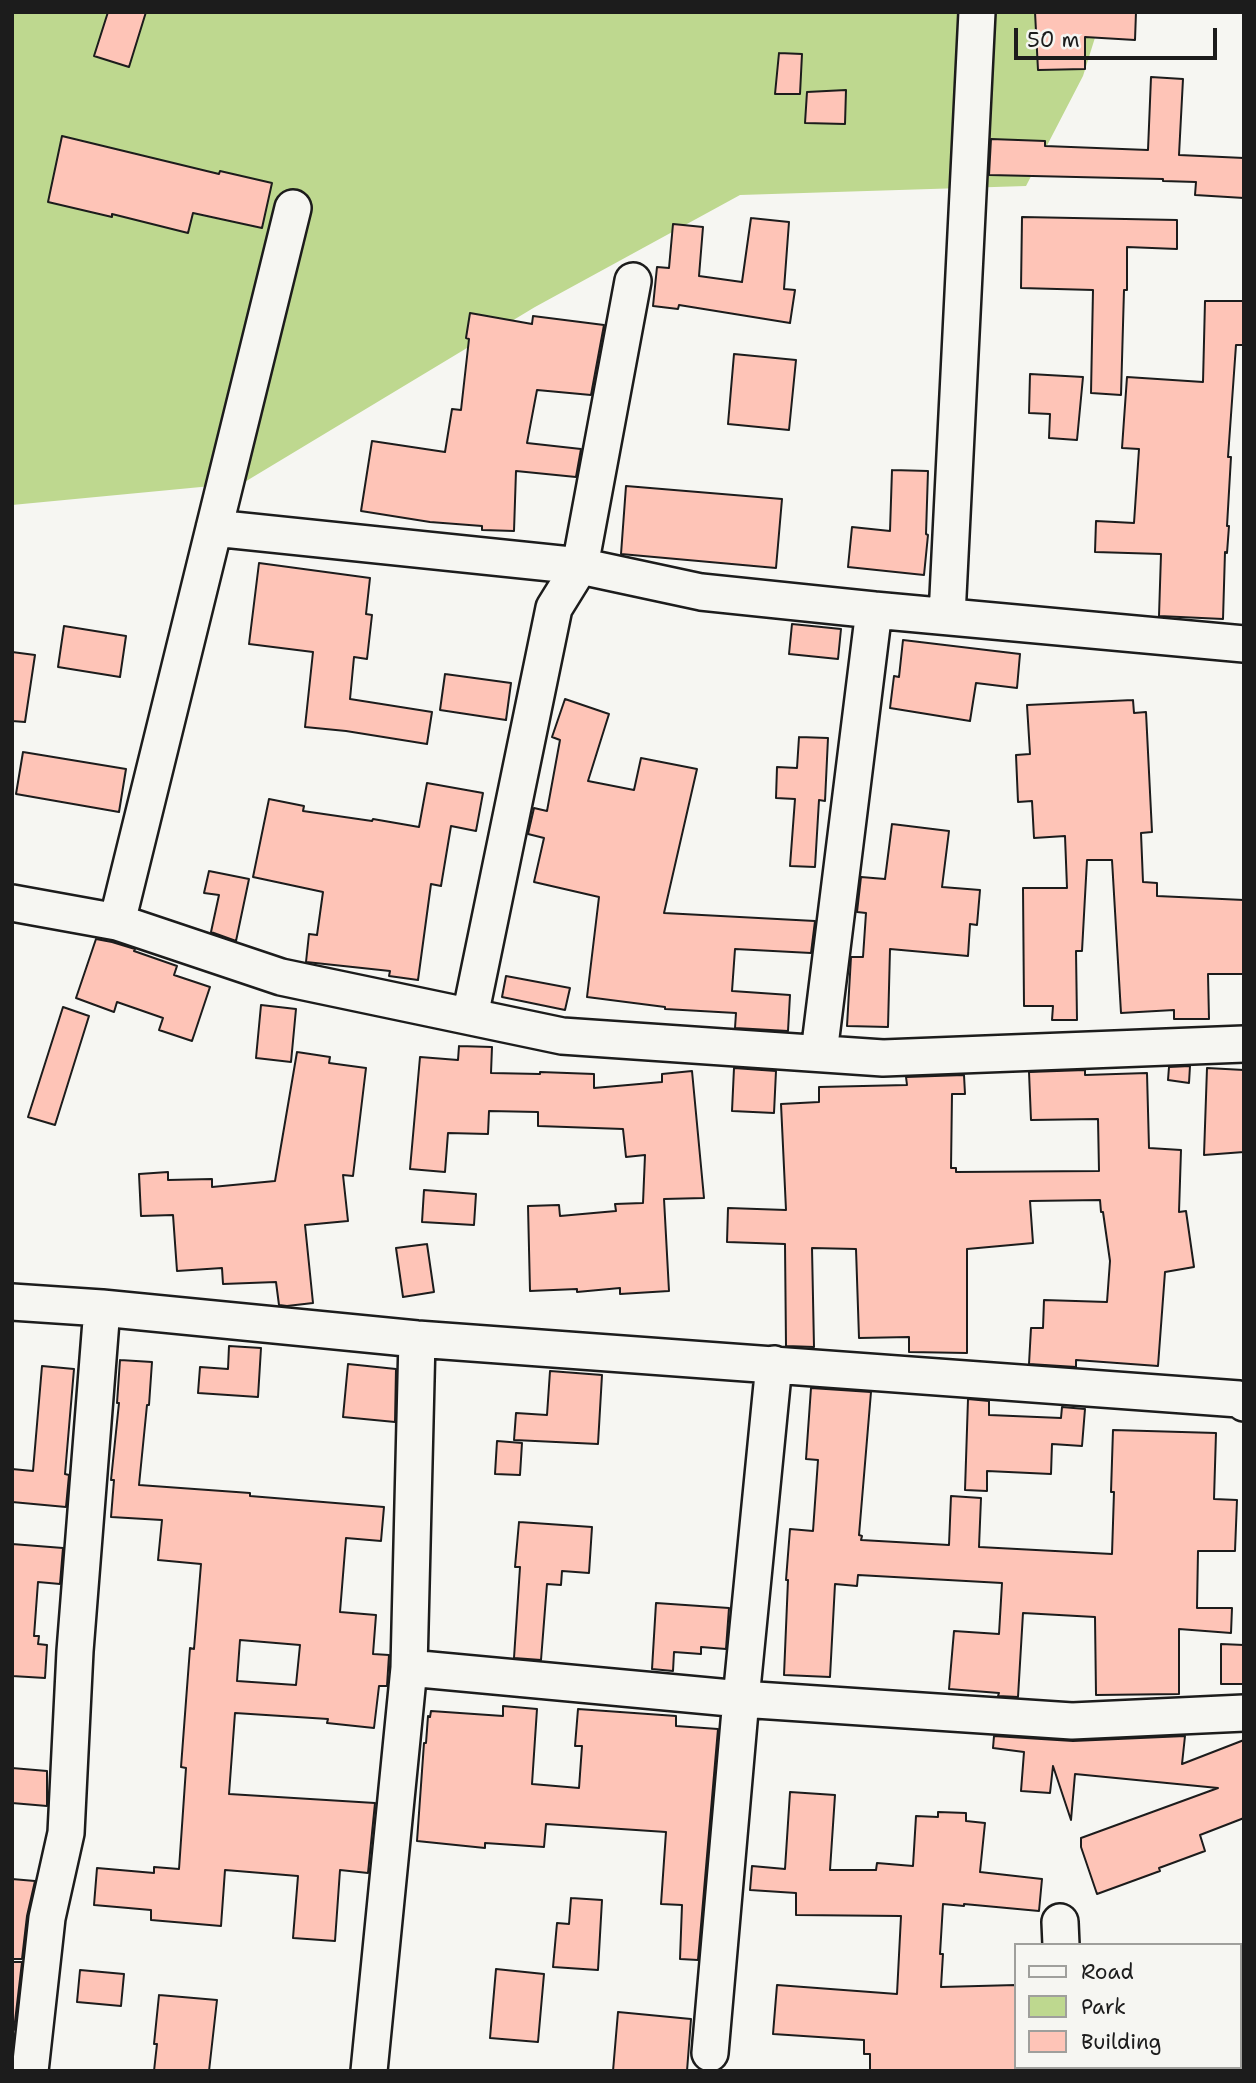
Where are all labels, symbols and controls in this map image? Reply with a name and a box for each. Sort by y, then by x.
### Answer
scale bar [1018,14,1221,58]
text: 50 m [1027,26,1080,54]
legend [1014,1943,1242,2069]
text: Road [1081,1958,1134,1986]
text: Park [1081,1993,1126,2021]
text: Building [1081,2028,1161,2056]

